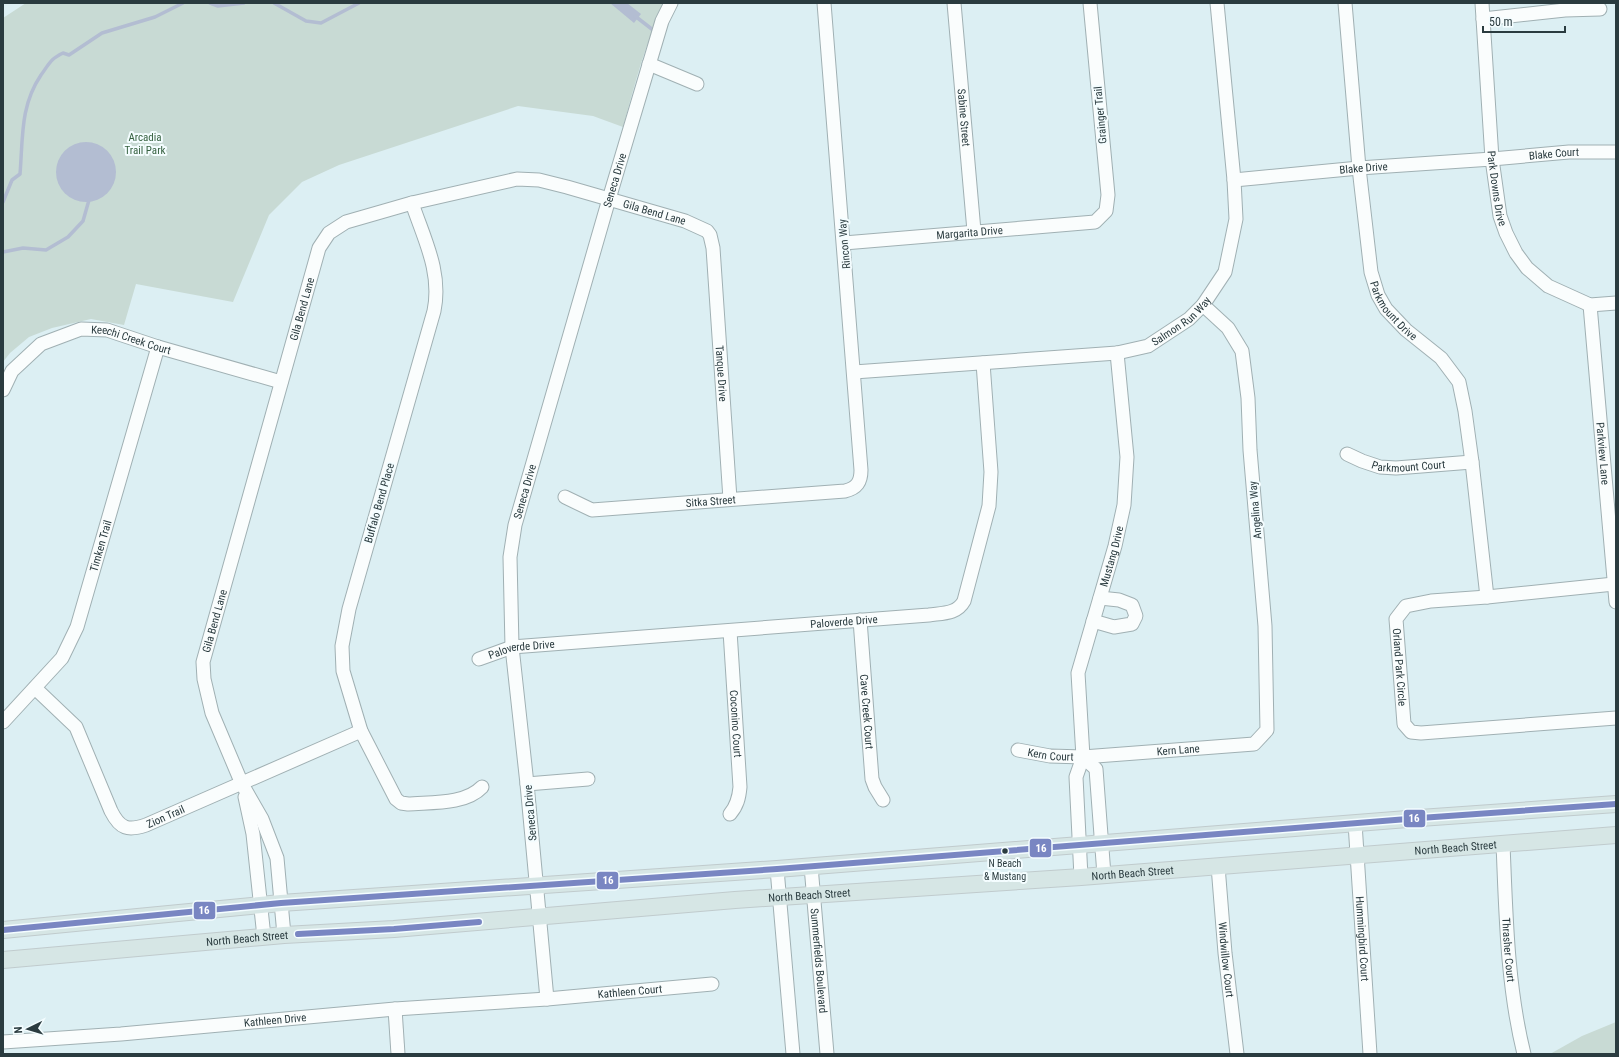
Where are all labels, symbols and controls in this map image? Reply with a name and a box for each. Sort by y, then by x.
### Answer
scale bar [1483,8,1565,34]
text: 50 m [1489,15,1513,29]
street label: Grainger Trail [1092,86,1109,144]
street label: Sabine Street [955,88,973,147]
park label: Arcadia Trail Park [125,131,165,157]
street label: Blake Court [1528,146,1579,163]
street label: Park Downs Drive [1484,150,1509,228]
street label: Seneca Drive [601,152,629,209]
street label: Blake Drive [1339,160,1388,177]
street label: Gila Bend Lane [621,197,687,228]
street label: Rincon Way [836,218,853,269]
street label: Margarita Drive [936,224,1003,242]
street label: Gila Bend Lane [287,276,317,342]
street label: Parkmount Drive [1367,280,1420,343]
street label: Salmon Run Way [1149,294,1214,349]
street label: Keechi Creek Court [91,323,172,357]
street label: Tanque Drive [713,345,729,402]
street label: Parkview Lane [1593,422,1612,485]
street label: Parkmount Court [1370,458,1446,475]
street label: Buffalo Bend Place [362,462,397,545]
street label: Seneca Drive [511,463,539,520]
street label: Angelina Way [1246,480,1265,540]
street label: Sitka Street [685,493,736,510]
street label: Timken Trail [87,519,115,573]
street label: Mustang Drive [1097,525,1126,588]
street label: Gila Bend Lane [200,588,230,654]
street label: Paloverde Drive [810,613,878,631]
street label: Orland Park Circle [1390,628,1409,707]
street label: Paloverde Drive [487,638,555,662]
street label: Cave Creek Court [857,674,876,750]
street label: Coconino Court [727,690,744,758]
street label: Kern Lane [1156,742,1200,758]
street label: Kern Court [1026,746,1074,764]
street label: Seneca Drive [522,784,539,842]
street label: Zion Trail [145,803,187,831]
line badge: 16 [1403,809,1426,828]
text: 16 [1408,812,1420,825]
line badge: 16 [1029,838,1052,858]
street label: North Beach Street [1414,838,1497,858]
text: 16 [1035,842,1047,855]
marker: N Beach & Mustang [1000,846,1010,856]
place label: N Beach & Mustang [984,858,1026,882]
street label: North Beach Street [1091,864,1174,883]
line badge: 16 [596,871,619,890]
text: 16 [602,874,614,887]
street label: North Beach Street [768,886,851,905]
street label: Hummingbird Court [1353,896,1371,982]
line badge: 16 [193,901,216,920]
text: 16 [198,904,210,917]
street label: Summerfields Boulevard [808,908,830,1014]
street label: Thrasher Court [1499,917,1517,983]
street label: Windwillow Court [1216,921,1236,998]
street label: North Beach Street [206,929,288,949]
street label: Kathleen Court [597,983,663,1001]
north arrow [8,1009,48,1049]
street label: Kathleen Drive [243,1011,307,1030]
text: N [12,1026,25,1034]

